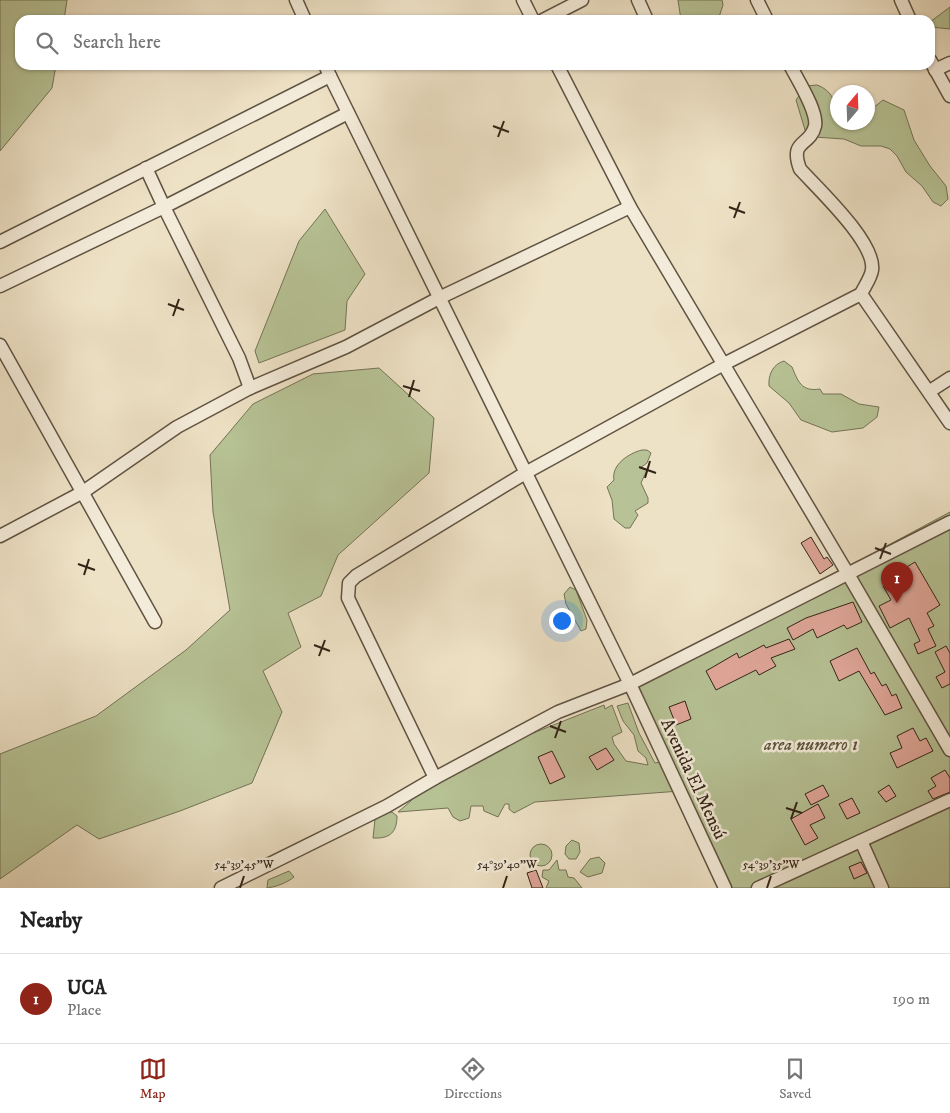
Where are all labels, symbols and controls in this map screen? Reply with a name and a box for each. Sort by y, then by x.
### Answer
search box [15,15,935,70]
icon: search [33,29,61,57]
text: Search here [73,31,161,54]
north arrow [830,85,875,130]
pin: 1 [881,562,913,603]
your location [549,608,575,634]
street label: Avenida El Mensú [655,715,731,843]
park label: area numero 1 [763,734,858,756]
text: 54°39'45"W [214,857,275,872]
text: 54°39'40"W [477,857,538,872]
text: 54°39'35"W [743,857,801,872]
text: Nearby [20,908,82,934]
text: UCA [67,977,106,1000]
text: 1 [33,989,39,1009]
text: 190 m [892,989,930,1009]
text: Place [67,1000,101,1020]
tab: Map [139,1055,167,1103]
tab: Directions [444,1055,502,1103]
tab: Saved [779,1055,811,1103]

